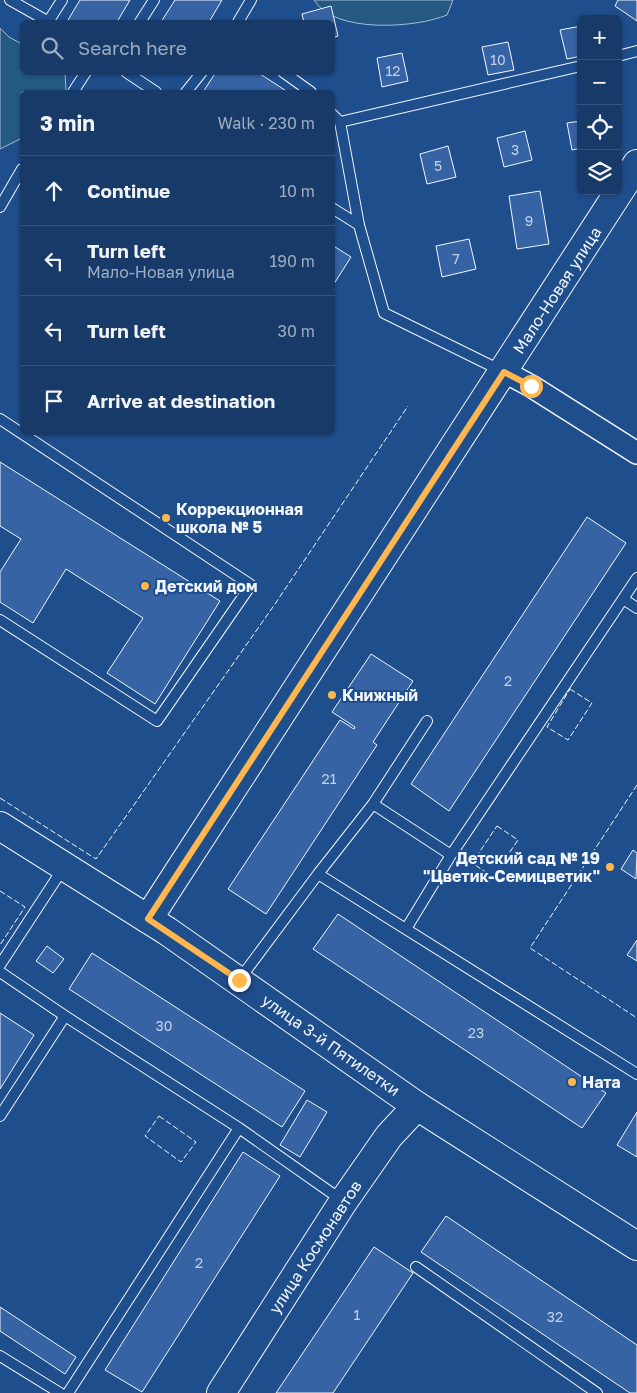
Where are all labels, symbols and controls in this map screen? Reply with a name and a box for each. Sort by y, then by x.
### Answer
map controls [577,15,622,195]
button: + [577,15,622,60]
search box [20,20,335,75]
icon: search [38,34,66,62]
text: Search here [78,36,187,59]
house number: 10 [490,51,506,68]
button: − [577,60,622,105]
house number: 12 [386,62,400,79]
button: locate [577,105,622,150]
text: 3 min [40,110,95,136]
text: Walk · 230 m [218,113,315,133]
house number: 3 [511,141,519,158]
button: layers [577,150,622,195]
house number: 5 [434,157,442,174]
icon: ahead [40,177,68,205]
text: Continue [87,179,170,202]
text: 10 m [279,181,315,201]
house number: 9 [525,212,533,229]
street label: Мало-Новая улица [508,223,606,357]
text: Turn left [87,239,166,262]
icon: left [40,247,68,275]
house number: 7 [452,250,460,267]
text: 190 m [269,251,315,271]
text: Мало-Новая улица [87,262,235,282]
icon: left [40,317,68,345]
text: Turn left [87,319,166,342]
text: 30 m [278,321,315,341]
route start [520,375,543,398]
icon: arrive [40,387,68,415]
text: Arrive at destination [87,389,275,412]
place label: Коррекционная школа № 5 [176,499,303,537]
marker: Коррекционная школа № 5 [160,512,172,524]
place label: Детский дом [155,576,258,596]
marker: Детский дом [139,580,151,592]
house number: 2 [504,672,512,689]
place label: Книжный [342,685,418,705]
marker: Книжный [326,689,338,701]
house number: 21 [322,770,337,787]
place label: Детский сад № 19 "Цветик-Семицветик" [423,848,600,886]
marker: Детский сад № 19 "Цветик-Семицветик" [604,861,616,873]
route end [228,969,251,992]
street label: улица 3-й Пятилетки [258,990,404,1100]
house number: 30 [156,1017,172,1034]
house number: 23 [468,1024,484,1041]
place label: Ната [582,1072,620,1092]
marker: Ната [566,1076,578,1088]
street label: улица Космонавтов [264,1176,366,1318]
house number: 2 [195,1254,203,1271]
house number: 1 [354,1306,361,1323]
house number: 32 [547,1308,563,1325]

